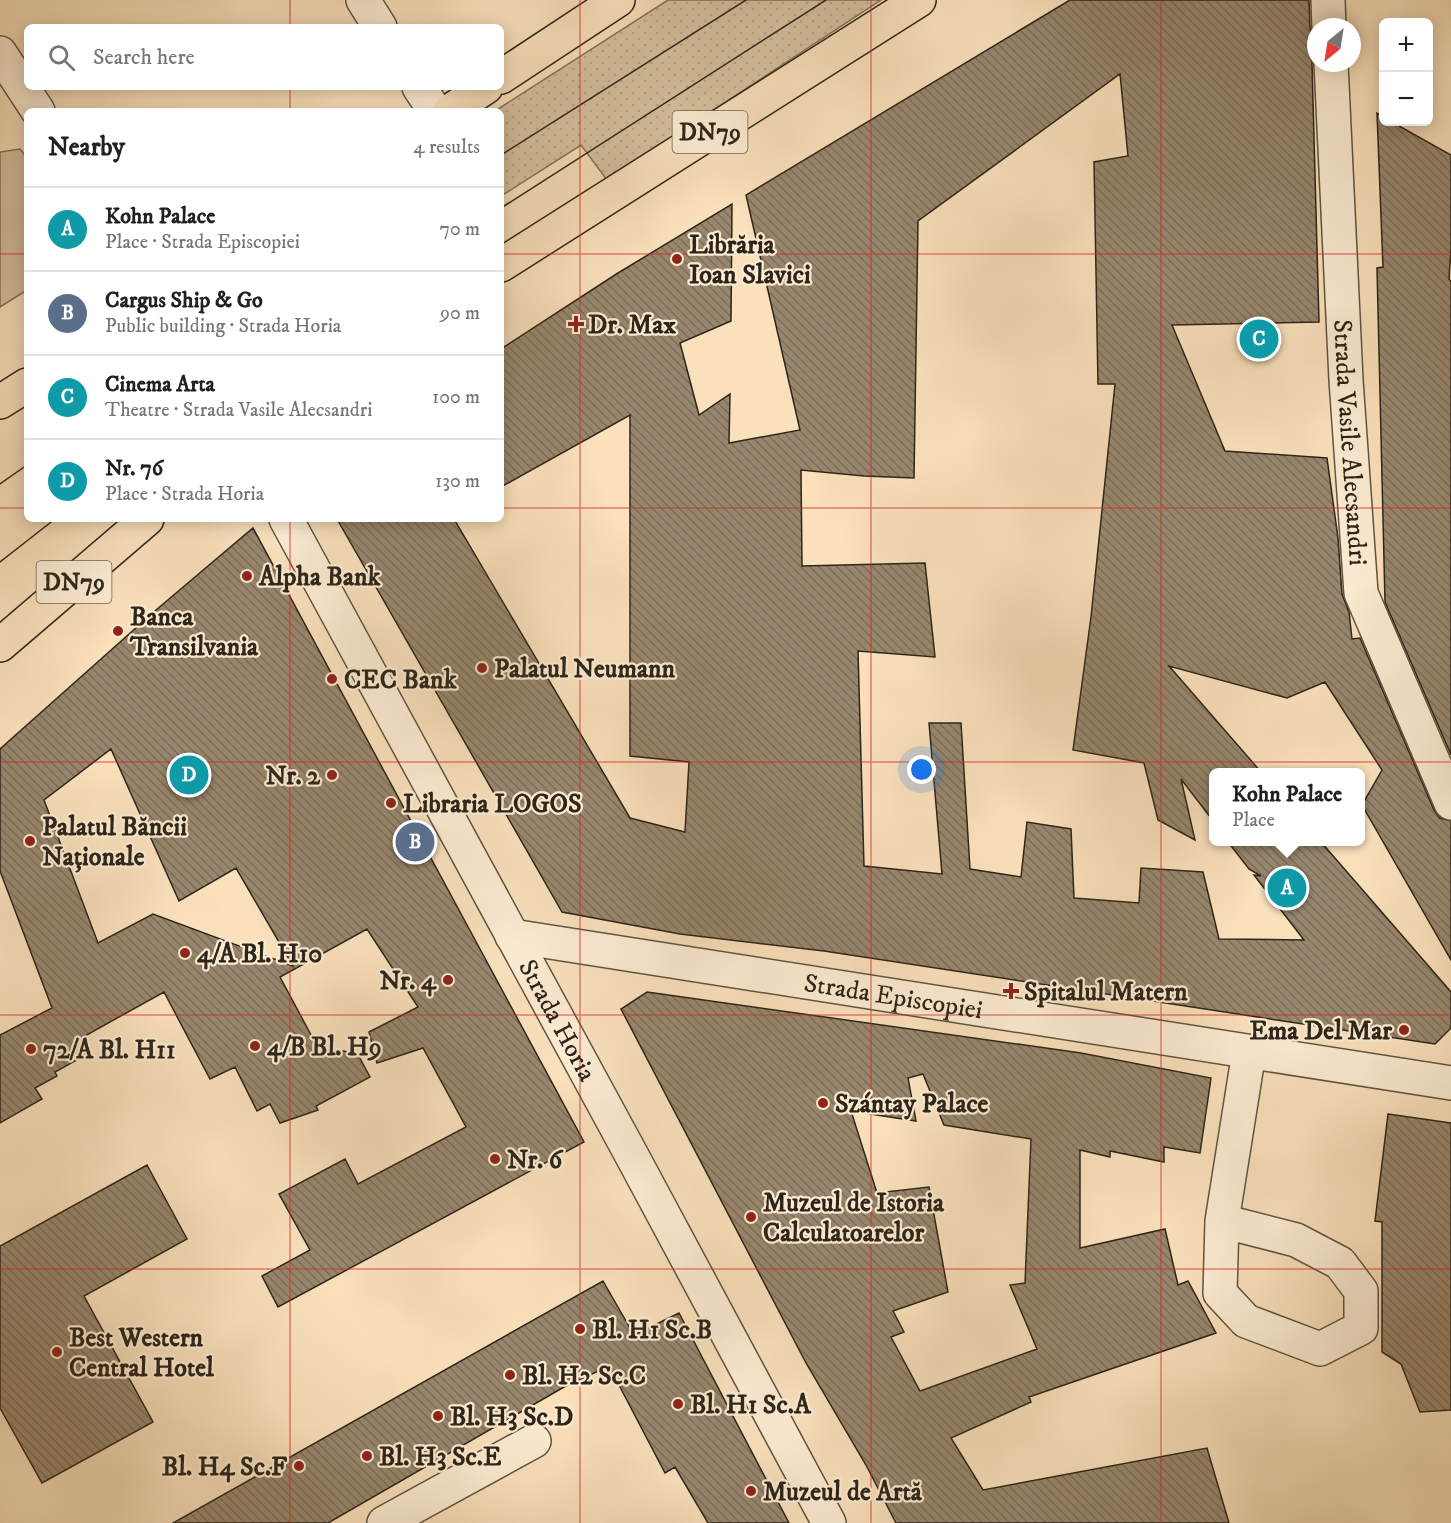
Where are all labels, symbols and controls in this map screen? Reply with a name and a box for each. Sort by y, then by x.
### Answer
north arrow [1307,18,1361,72]
map controls [1379,18,1433,126]
button: + [1379,18,1433,72]
search box [24,24,504,90]
icon: search [45,41,78,74]
text: Search here [93,44,195,71]
button: − [1379,72,1433,126]
road number: DN79 [672,111,748,153]
text: Nearby [48,131,125,164]
text: 4 results [413,135,480,160]
text: Kohn Palace [105,203,215,230]
text: A [61,217,74,242]
text: 70 m [439,217,480,242]
place label: Librăria Ioan Slavici [689,229,811,292]
text: Place · Strada Episcopiei [105,230,300,255]
marker: Librăria Ioan Slavici [670,252,684,266]
text: Cargus Ship & Go [105,287,263,314]
text: B [61,301,74,326]
text: 90 m [440,301,480,326]
place label: Dr. Max [588,309,676,342]
text: Public building · Strada Horia [105,314,341,339]
pin: C [1240,316,1278,362]
marker: Dr. Max [569,317,583,331]
street label: Strada Vasile Alecsandri [1325,319,1374,567]
text: Cinema Arta [105,371,215,398]
text: C [61,385,74,410]
text: 100 m [432,385,480,410]
text: Theatre · Strada Vasile Alecsandri [105,398,372,423]
text: Nr. 76 [105,455,163,482]
text: D [60,469,75,494]
text: 130 m [435,469,480,494]
text: Place · Strada Horia [105,482,264,507]
road number: DN79 [36,561,112,603]
place label: Alpha Bank [258,561,382,594]
marker: Alpha Bank [240,569,254,583]
place label: Banca Transilvania [129,601,259,664]
marker: Banca Transilvania [111,624,125,638]
place label: Palatul Neumann [494,653,676,686]
marker: Palatul Neumann [475,661,489,675]
place label: CEC Bank [344,664,458,697]
marker: CEC Bank [325,672,339,686]
pin: D [170,752,208,798]
your location [907,755,936,784]
place label: Nr. 2 [266,760,321,793]
marker: Nr. 2 [325,768,339,782]
popup [1209,768,1365,846]
text: Kohn Palace [1232,781,1342,808]
place label: Libraria LOGOS [403,788,582,821]
marker: Libraria LOGOS [384,796,398,810]
text: Place [1232,808,1275,833]
place label: Palatul Băncii Naționale [42,811,187,874]
pin: B [396,820,434,864]
marker: Palatul Băncii Naționale [23,834,37,848]
pin: A [1268,866,1306,910]
place label: 4/A Bl. H10 [197,938,322,971]
marker: 4/A Bl. H10 [178,946,192,960]
street label: Strada Horia [510,954,603,1087]
place label: Nr. 4 [379,965,437,998]
street label: Strada Episcopiei [802,967,985,1027]
marker: Nr. 4 [441,973,455,987]
place label: Spitalul Matern [1024,976,1188,1009]
marker: Spitalul Matern [1002,982,1020,1000]
place label: Ema Del Mar [1249,1015,1392,1048]
marker: Ema Del Mar [1397,1023,1411,1037]
place label: 4/B Bl. H9 [267,1031,382,1064]
place label: 72/A Bl. H11 [43,1034,175,1067]
marker: 4/B Bl. H9 [248,1039,262,1053]
marker: 72/A Bl. H11 [24,1042,38,1056]
place label: Szántay Palace [835,1088,989,1121]
marker: Szántay Palace [816,1096,830,1110]
place label: Nr. 6 [507,1144,564,1177]
marker: Nr. 6 [488,1152,502,1166]
place label: Muzeul de Istoria Calculatoarelor [763,1187,945,1250]
marker: Muzeul de Istoria Calculatoarelor [744,1210,758,1224]
place label: Bl. H1 Sc.B [592,1314,712,1347]
place label: Best Western Central Hotel [69,1322,215,1385]
marker: Bl. H1 Sc.B [573,1322,587,1336]
marker: Best Western Central Hotel [50,1345,64,1359]
place label: Bl. H2 Sc.C [522,1360,646,1393]
marker: Bl. H2 Sc.C [503,1368,517,1382]
place label: Bl. H1 Sc.A [690,1389,812,1422]
marker: Bl. H1 Sc.A [671,1397,685,1411]
place label: Bl. H3 Sc.D [450,1401,573,1434]
marker: Bl. H3 Sc.D [431,1409,445,1423]
place label: Bl. H3 Sc.E [379,1441,501,1474]
marker: Bl. H3 Sc.E [360,1449,374,1463]
place label: Bl. H4 Sc.F [162,1451,288,1484]
marker: Bl. H4 Sc.F [292,1459,306,1473]
place label: Muzeul de Artă [763,1476,923,1509]
marker: Muzeul de Artă [744,1484,758,1498]

